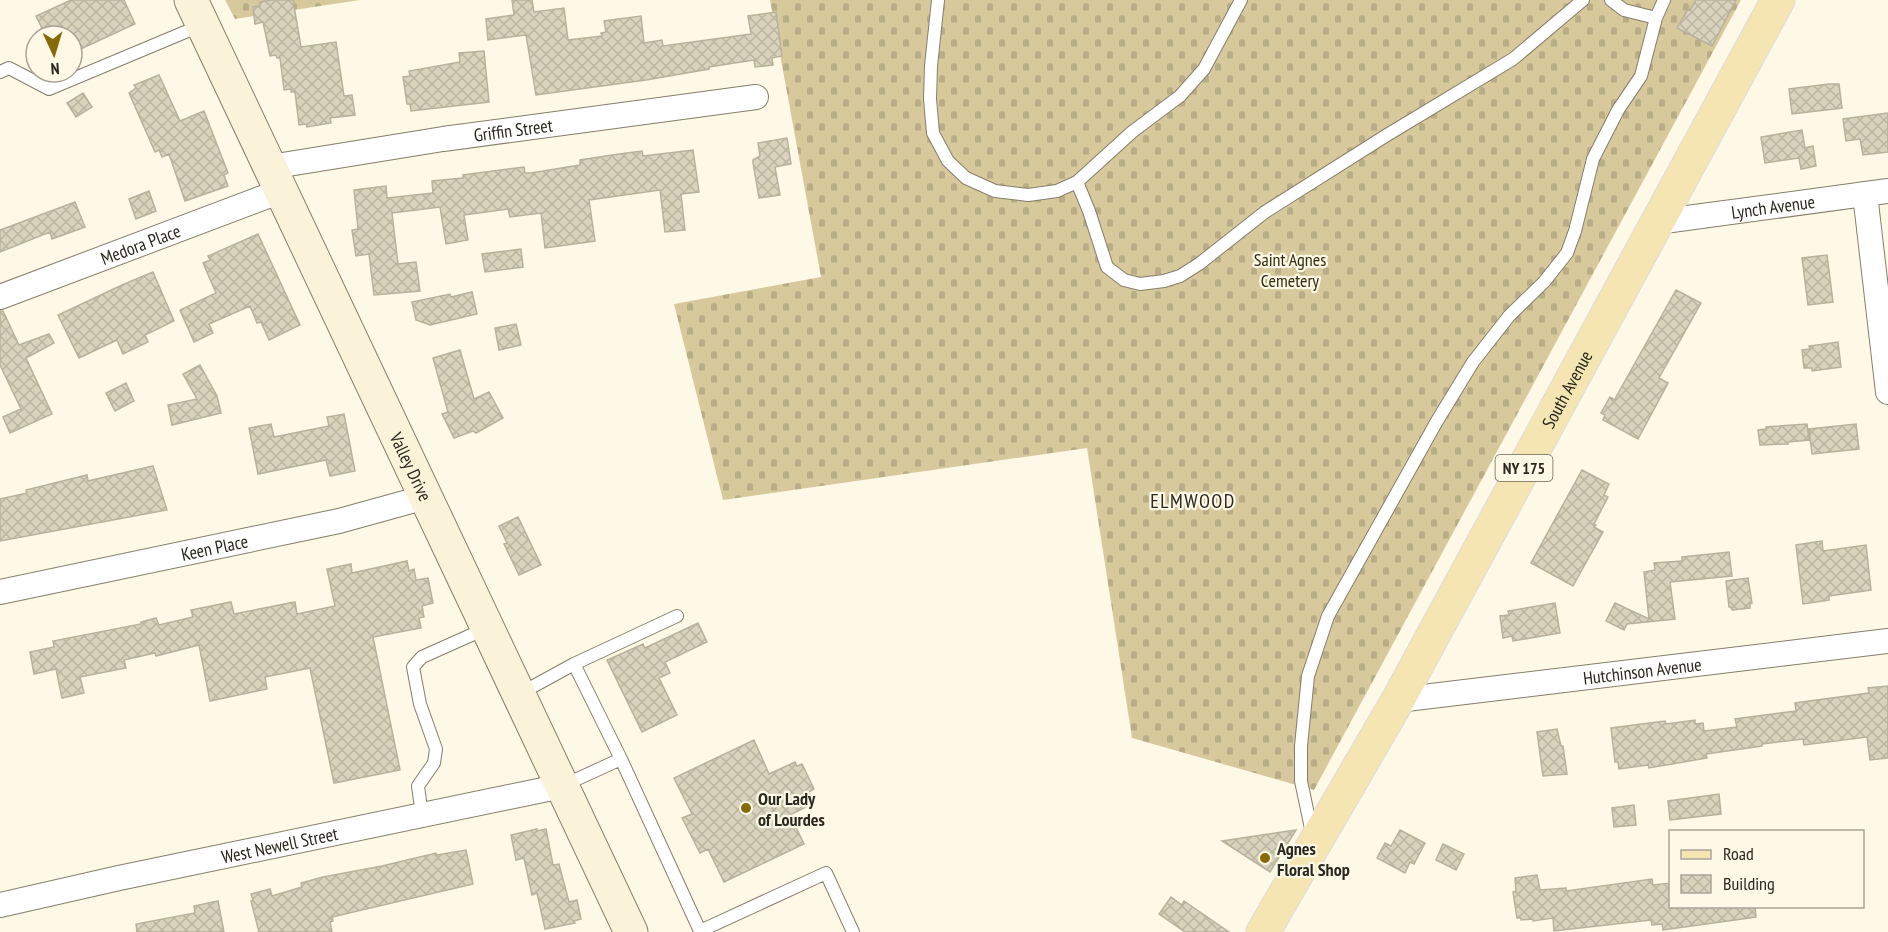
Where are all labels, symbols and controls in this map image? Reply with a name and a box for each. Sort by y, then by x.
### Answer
north arrow [24,24,84,84]
text: N [50,59,60,79]
street label: Griffin Street [472,113,554,146]
street label: Lynch Avenue [1730,189,1816,223]
street label: Medora Place [97,219,183,270]
park label: Saint Agnes Cemetery [1254,248,1326,292]
street label: South Avenue [1536,346,1597,432]
street label: Valley Drive [385,428,437,505]
road number: NY 175 [1496,455,1552,481]
district label: ELMWOOD [1150,488,1236,514]
street label: Keen Place [179,529,250,565]
street label: Hutchinson Avenue [1582,652,1703,689]
place label: Our Lady of Lourdes [758,787,825,831]
marker: Our Lady of Lourdes [739,801,753,815]
street label: West Newell Street [219,821,340,868]
legend [1669,830,1864,908]
place label: Agnes Floral Shop [1276,837,1350,881]
text: Road [1723,842,1754,865]
marker: Agnes Floral Shop [1258,851,1272,865]
text: Building [1723,872,1775,895]

